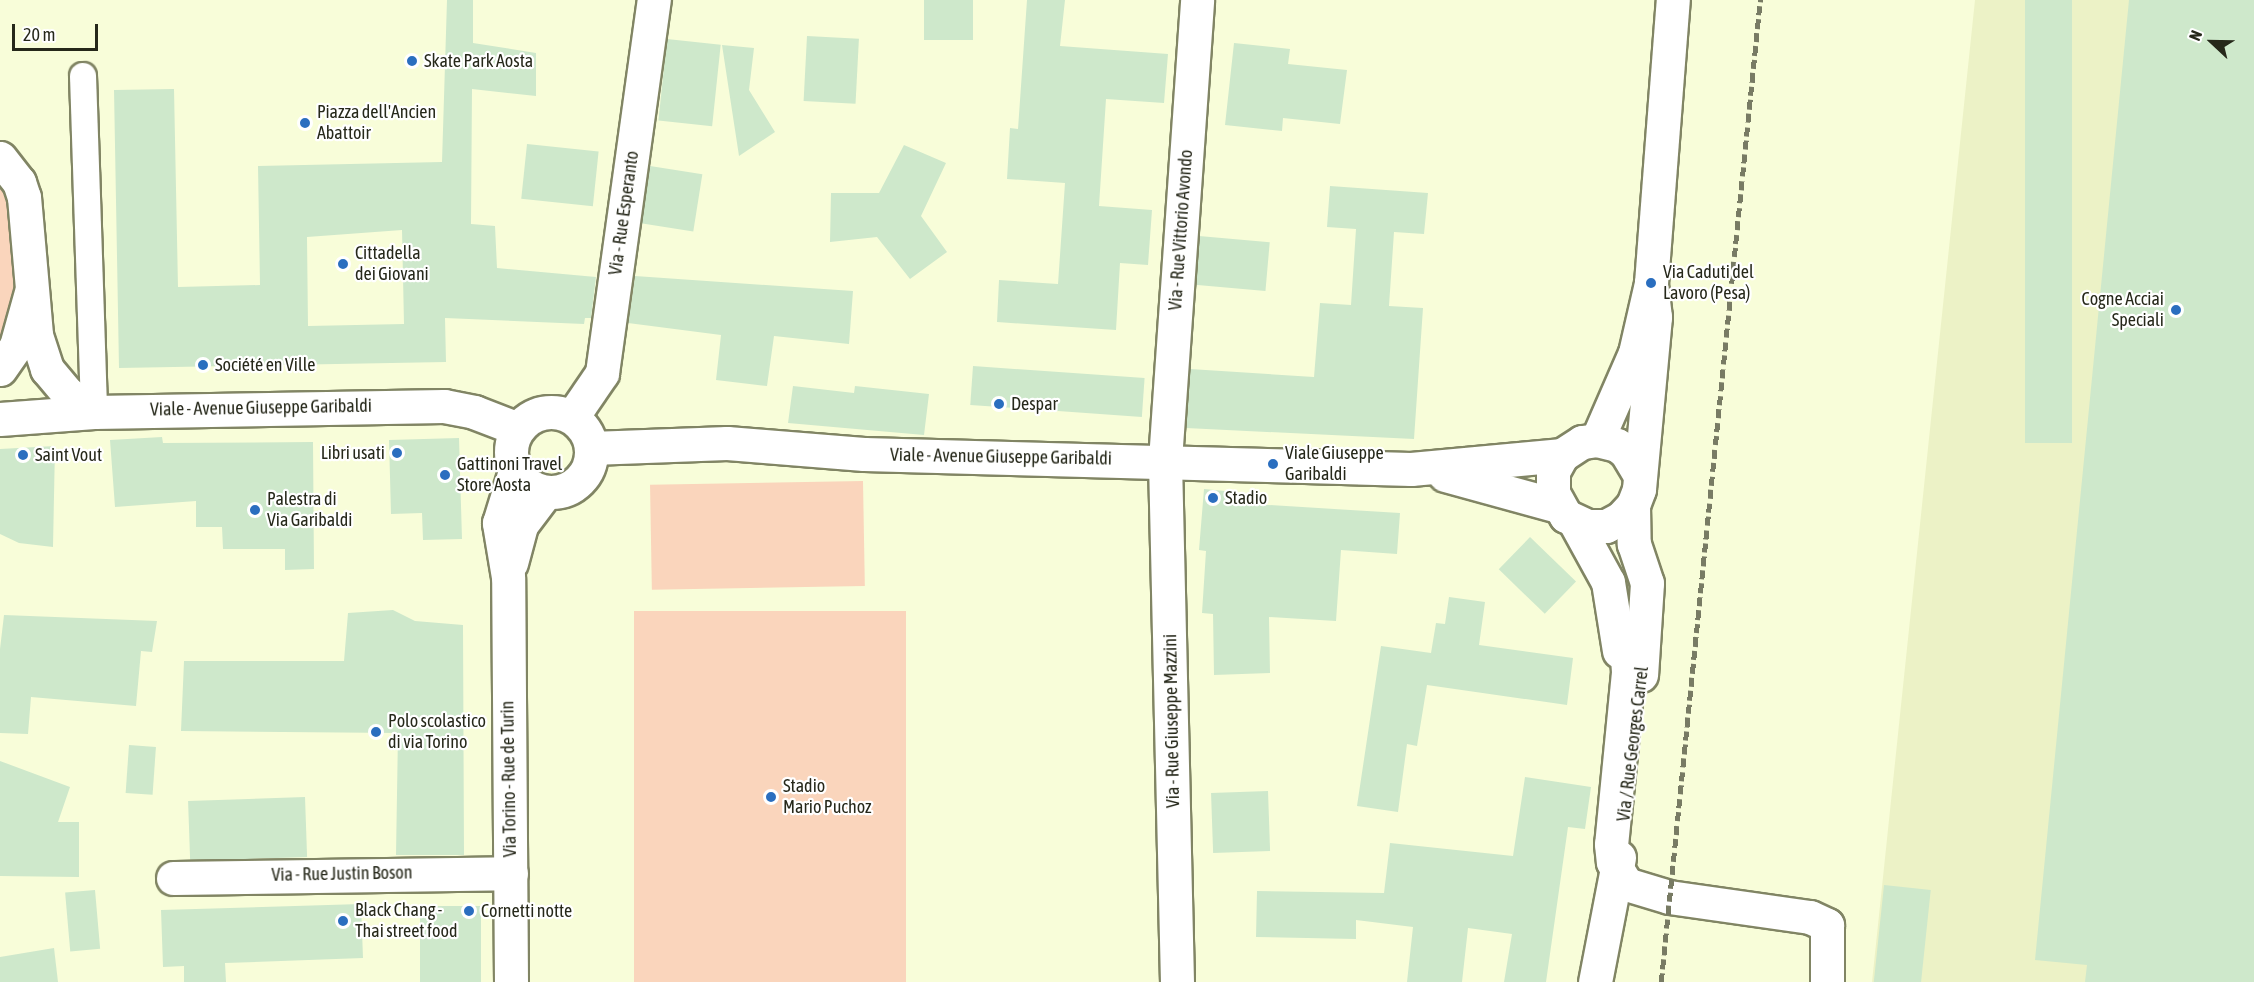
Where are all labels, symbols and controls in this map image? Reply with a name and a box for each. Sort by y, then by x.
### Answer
scale bar [15,12,100,50]
north arrow [2182,12,2242,72]
text: 20 m [23,24,55,45]
text: N [2185,28,2205,43]
place label: Skate Park Aosta [424,50,533,72]
marker: Skate Park Aosta [405,54,419,68]
place label: Piazza dell'Ancien Abattoir [317,102,436,144]
marker: Piazza dell'Ancien Abattoir [298,116,312,130]
street label: Via - Rue Esperanto [605,149,643,277]
street label: Via - Rue Vittorio Avondo [1165,149,1197,311]
place label: Cittadella dei Giovani [355,243,429,286]
marker: Cittadella dei Giovani [336,257,350,271]
place label: Via Caduti del Lavoro (Pesa) [1663,262,1754,304]
marker: Via Caduti del Lavoro (Pesa) [1644,276,1658,290]
place label: Cogne Acciai Speciali [2082,289,2164,332]
marker: Cogne Acciai Speciali [2169,303,2183,317]
place label: Société en Ville [215,354,315,376]
marker: Société en Ville [196,358,210,372]
place label: Despar [1011,393,1058,415]
street label: Viale - Avenue Giuseppe Garibaldi [150,395,372,421]
marker: Despar [992,397,1006,411]
place label: Libri usati [321,442,385,464]
place label: Viale Giuseppe Garibaldi [1285,443,1384,486]
place label: Saint Vout [35,444,102,466]
street label: Viale - Avenue Giuseppe Garibaldi [890,444,1112,470]
marker: Libri usati [390,446,404,460]
marker: Saint Vout [16,448,30,462]
place label: Gattinoni Travel Store Aosta [457,454,562,496]
marker: Viale Giuseppe Garibaldi [1266,457,1280,471]
marker: Gattinoni Travel Store Aosta [438,468,452,482]
place label: Stadio [1225,487,1267,509]
place label: Palestra di Via Garibaldi [267,489,352,532]
marker: Stadio [1206,491,1220,505]
marker: Palestra di Via Garibaldi [248,503,262,517]
street label: Via - Rue Giuseppe Mazzini [1160,634,1184,808]
street label: Via / Rue Georges Carrel [1613,665,1653,823]
street label: Via Torino - Rue de Turin [497,701,521,857]
place label: Polo scolastico di via Torino [388,711,486,754]
marker: Polo scolastico di via Torino [369,725,383,739]
place label: Stadio Mario Puchoz [783,776,871,818]
marker: Stadio Mario Puchoz [764,790,778,804]
street label: Via - Rue Justin Boson [271,862,413,886]
place label: Black Chang - Thai street food [355,900,457,942]
place label: Cornetti notte [481,900,572,922]
marker: Cornetti notte [462,904,476,918]
marker: Black Chang - Thai street food [336,914,350,928]

